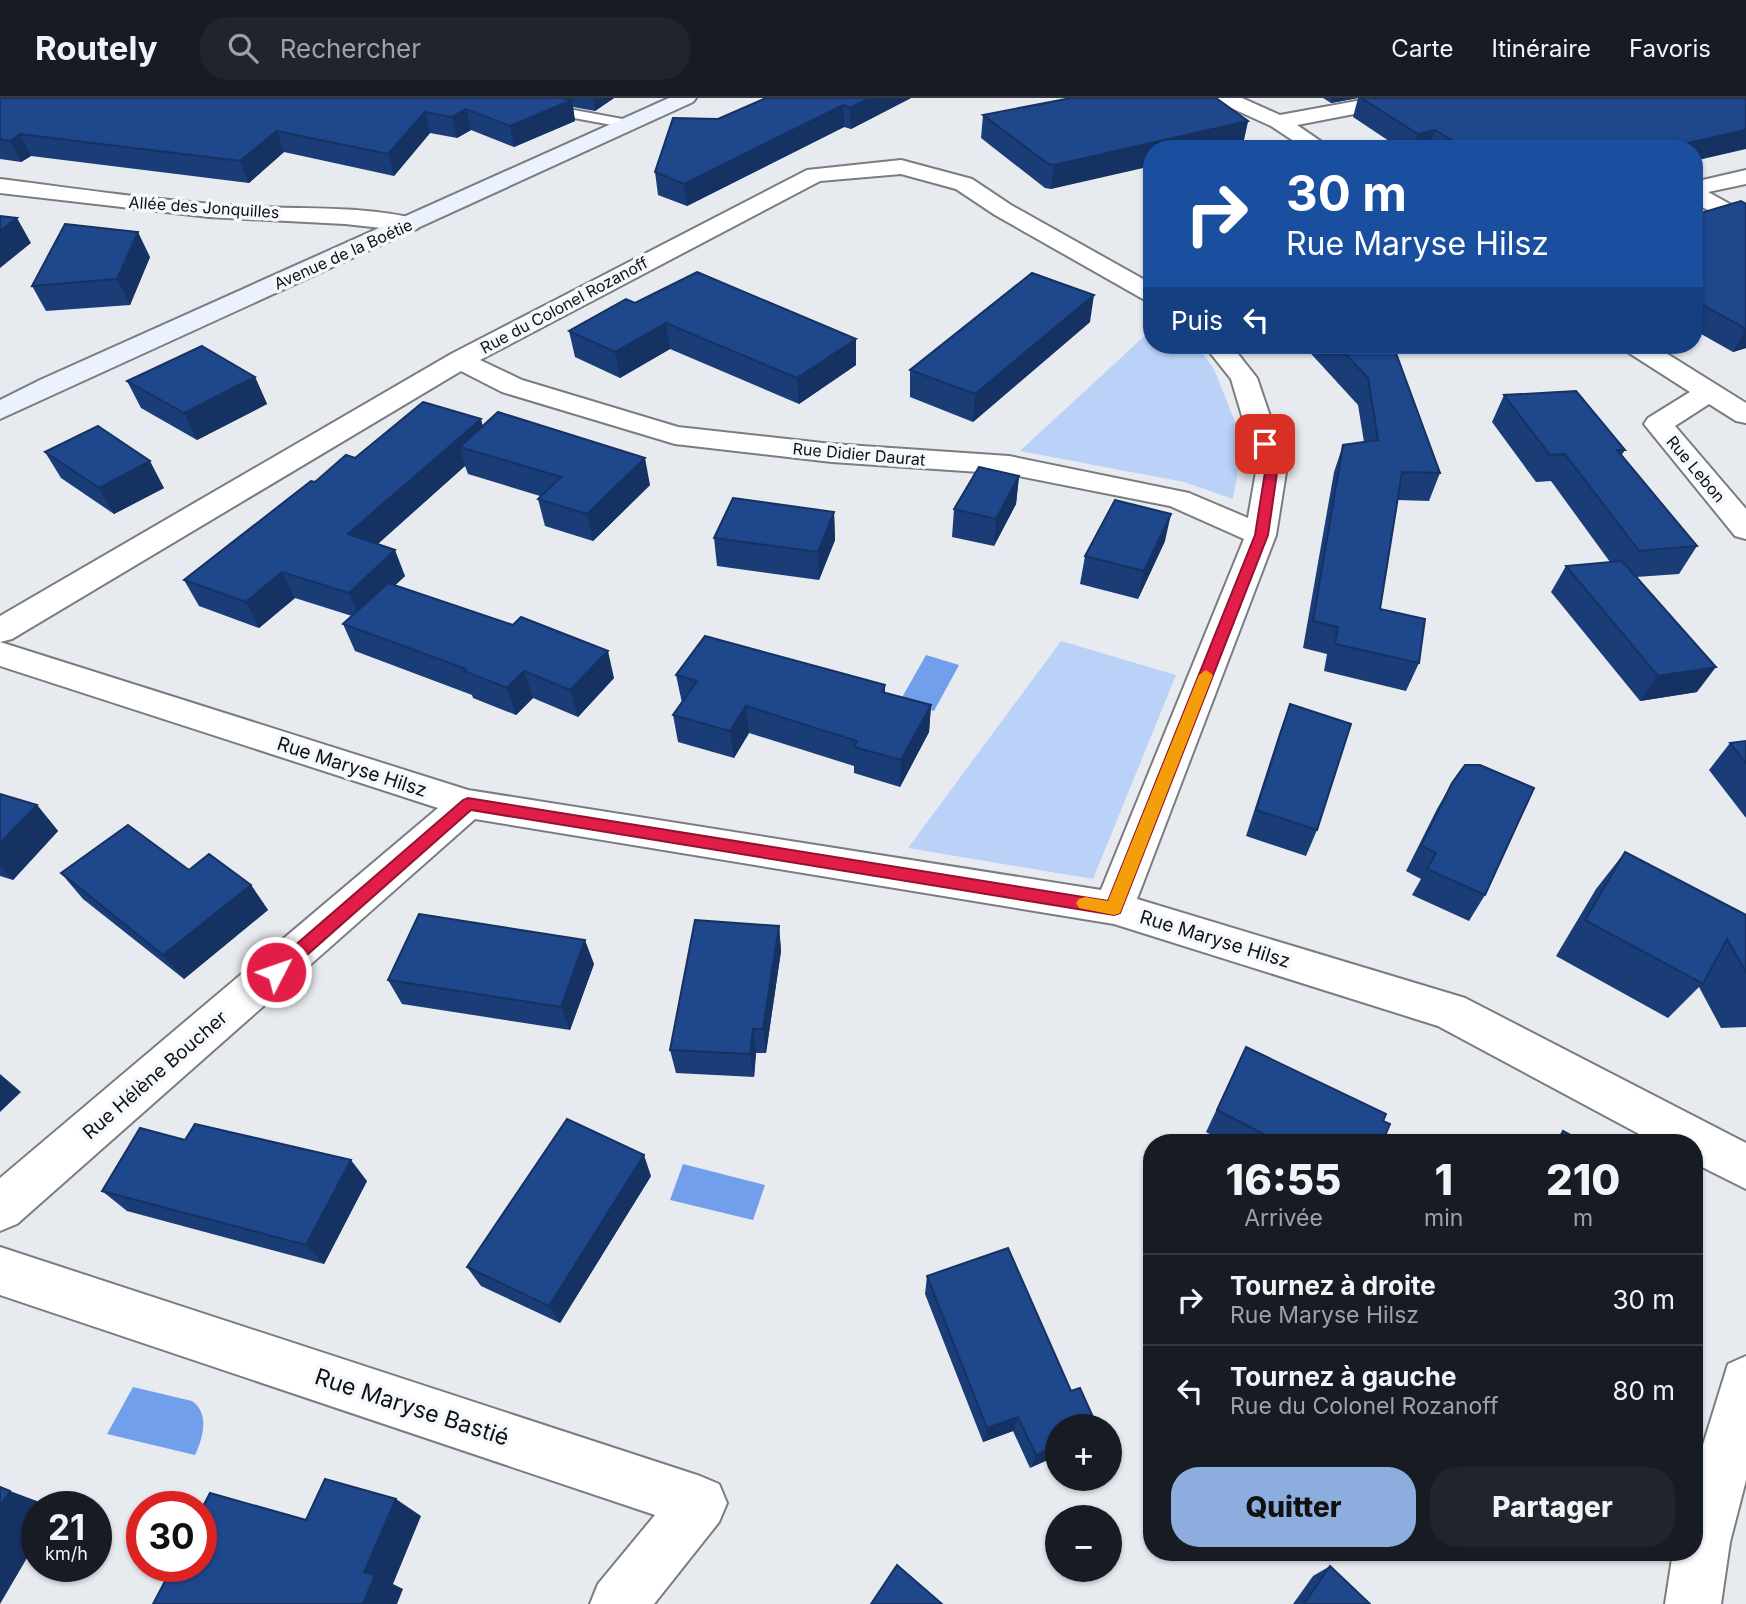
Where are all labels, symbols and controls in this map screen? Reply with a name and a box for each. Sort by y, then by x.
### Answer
search box [200,17,690,80]
text: Routely [35,28,158,68]
icon: search [224,29,262,67]
text: Rechercher [280,33,421,64]
text: Carte [1391,34,1453,63]
text: Itinéraire [1491,34,1591,63]
text: Favoris [1629,34,1711,63]
text: 30 m [1286,164,1407,223]
icon: right [1171,168,1262,259]
street label: Allée des Jonquilles [128,192,280,222]
street label: Avenue de la Boétie [271,214,415,294]
text: Rue Maryse Hilsz [1286,224,1549,263]
street label: Rue du Colonel Rozanoff [477,252,651,358]
icon: left [1237,301,1275,339]
text: Puis [1171,305,1223,336]
pin [1235,414,1295,474]
icon: arrive [1246,425,1284,463]
street label: Rue Lebon [1662,432,1730,506]
street label: Rue Didier Daurat [792,438,926,470]
street label: Rue Maryse Hilsz [274,732,430,802]
street label: Rue Maryse Hilsz [1137,905,1293,973]
position arrow [239,935,313,1009]
street label: Rue Hélène Boucher [78,1006,232,1144]
text: 16:55 [1226,1154,1341,1205]
text: 1 [1434,1154,1453,1205]
text: 210 [1546,1154,1620,1205]
text: Arrivée [1244,1204,1323,1232]
text: min [1424,1204,1463,1232]
text: m [1573,1204,1593,1232]
text: Tournez à droite [1230,1270,1436,1301]
icon: right [1171,1281,1209,1319]
text: 30 m [1612,1284,1675,1315]
text: Rue Maryse Hilsz [1230,1301,1419,1329]
text: Tournez à gauche [1230,1361,1456,1392]
street label: Rue Maryse Bastié [311,1362,513,1452]
icon: left [1171,1372,1209,1410]
text: 80 m [1612,1375,1675,1406]
text: Rue du Colonel Rozanoff [1230,1392,1498,1420]
map controls [1045,1414,1122,1582]
button: + [1045,1414,1122,1491]
button: Quitter [1171,1467,1416,1547]
button: Partager [1430,1467,1675,1547]
speed limit sign: 30 [126,1491,217,1582]
button: − [1045,1505,1122,1582]
text: 21 [48,1506,85,1548]
text: km/h [45,1543,88,1564]

